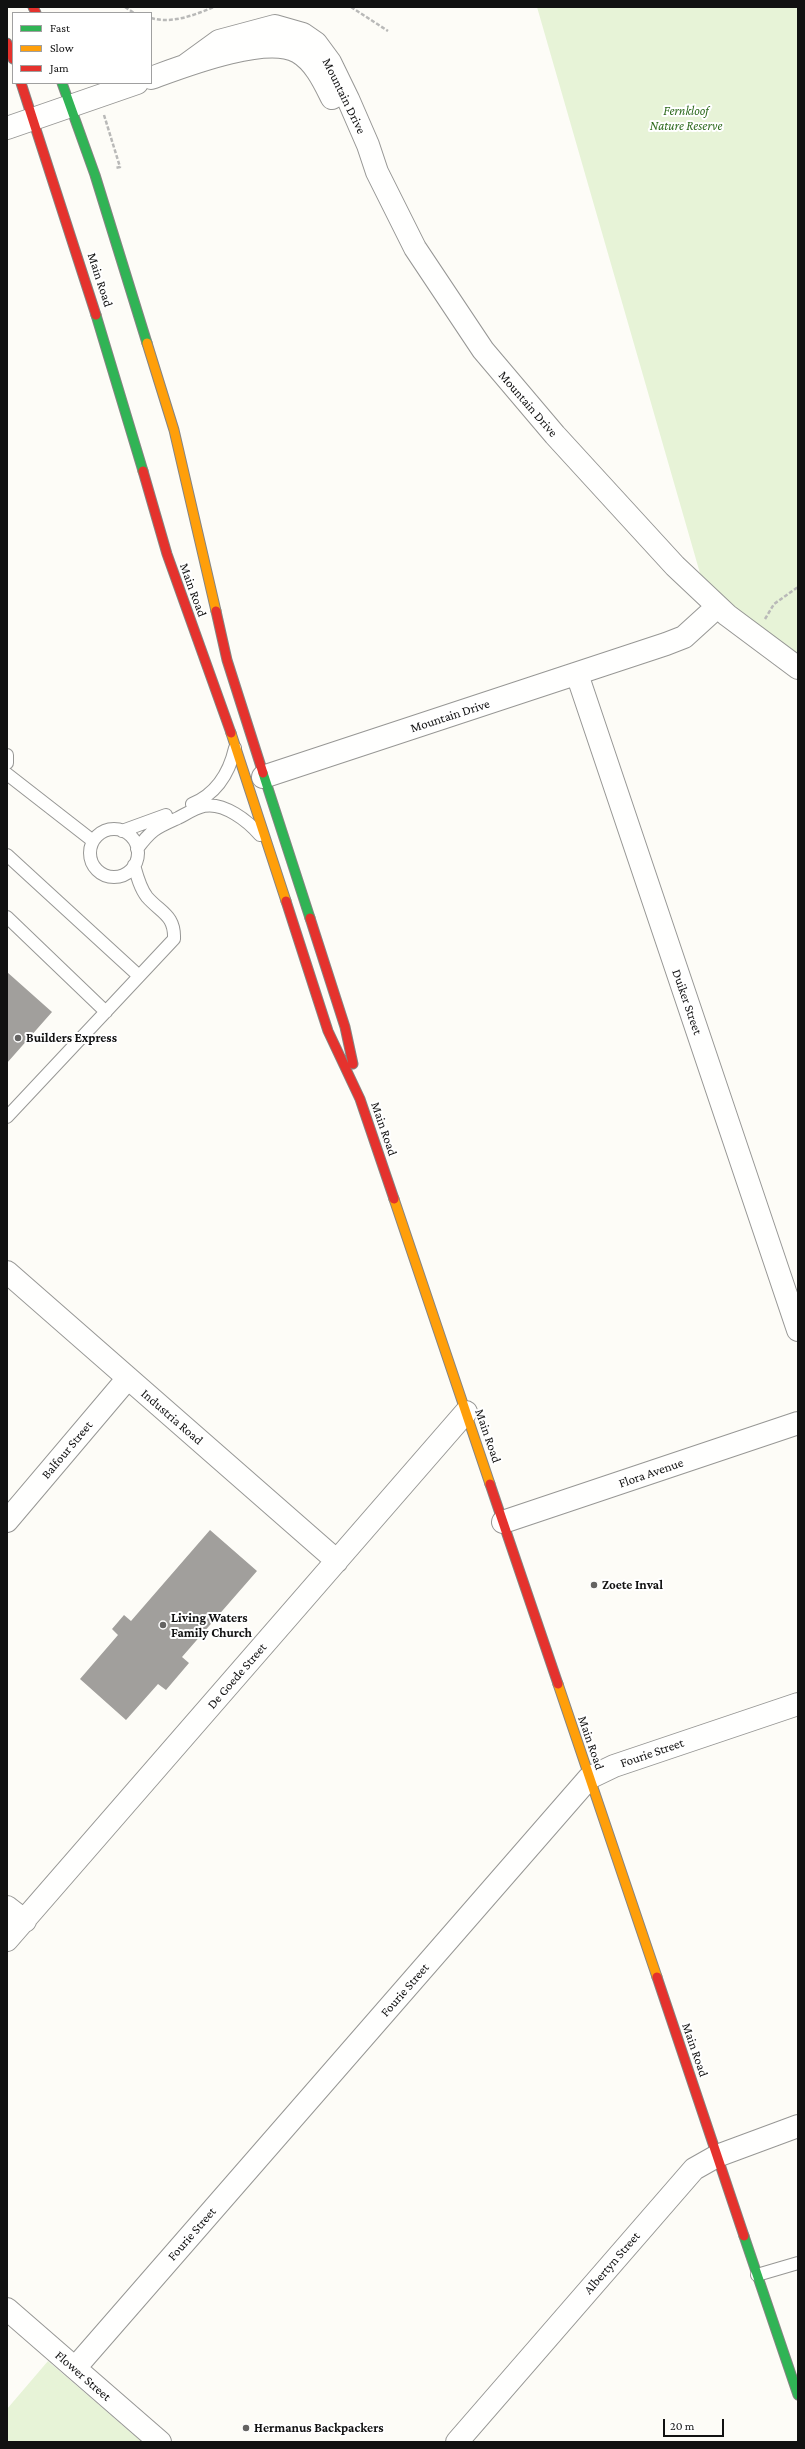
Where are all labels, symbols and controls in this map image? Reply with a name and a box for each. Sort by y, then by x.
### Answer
legend [12,12,152,84]
text: Fast [50,21,70,35]
text: Slow [50,41,74,55]
street label: Mountain Drive [319,56,369,136]
text: Jam [50,61,69,75]
park label: Fernkloof Nature Reserve [650,103,722,134]
street label: Main Road [84,251,116,309]
street label: Mountain Drive [495,368,561,440]
street label: Main Road [176,561,210,619]
street label: Mountain Drive [408,696,492,736]
street label: Duiker Street [669,967,705,1037]
place label: Builders Express [26,1030,117,1046]
marker: Builders Express [13,1033,23,1043]
street label: Main Road [368,1100,400,1158]
street label: Industria Road [138,1386,206,1448]
street label: Main Road [472,1407,504,1465]
street label: Balfour Street [38,1418,96,1482]
street label: Flora Avenue [617,1455,685,1491]
place label: Zoete Inval [602,1577,663,1593]
marker: Zoete Inval [589,1580,599,1590]
place label: Living Waters Family Church [171,1610,252,1641]
marker: Living Waters Family Church [158,1620,168,1630]
street label: De Goede Street [204,1640,270,1712]
street label: Main Road [575,1714,607,1772]
street label: Fourie Street [618,1735,686,1771]
street label: Fourie Street [377,1960,433,2020]
street label: Main Road [679,2021,711,2079]
street label: Fourie Street [164,2204,220,2264]
street label: Albertyn Street [581,2228,643,2298]
street label: Flower Street [52,2348,114,2404]
scale bar [665,2411,726,2437]
text: 20 m [670,2419,694,2433]
place label: Hermanus Backpackers [254,2420,384,2436]
marker: Hermanus Backpackers [241,2423,251,2433]

